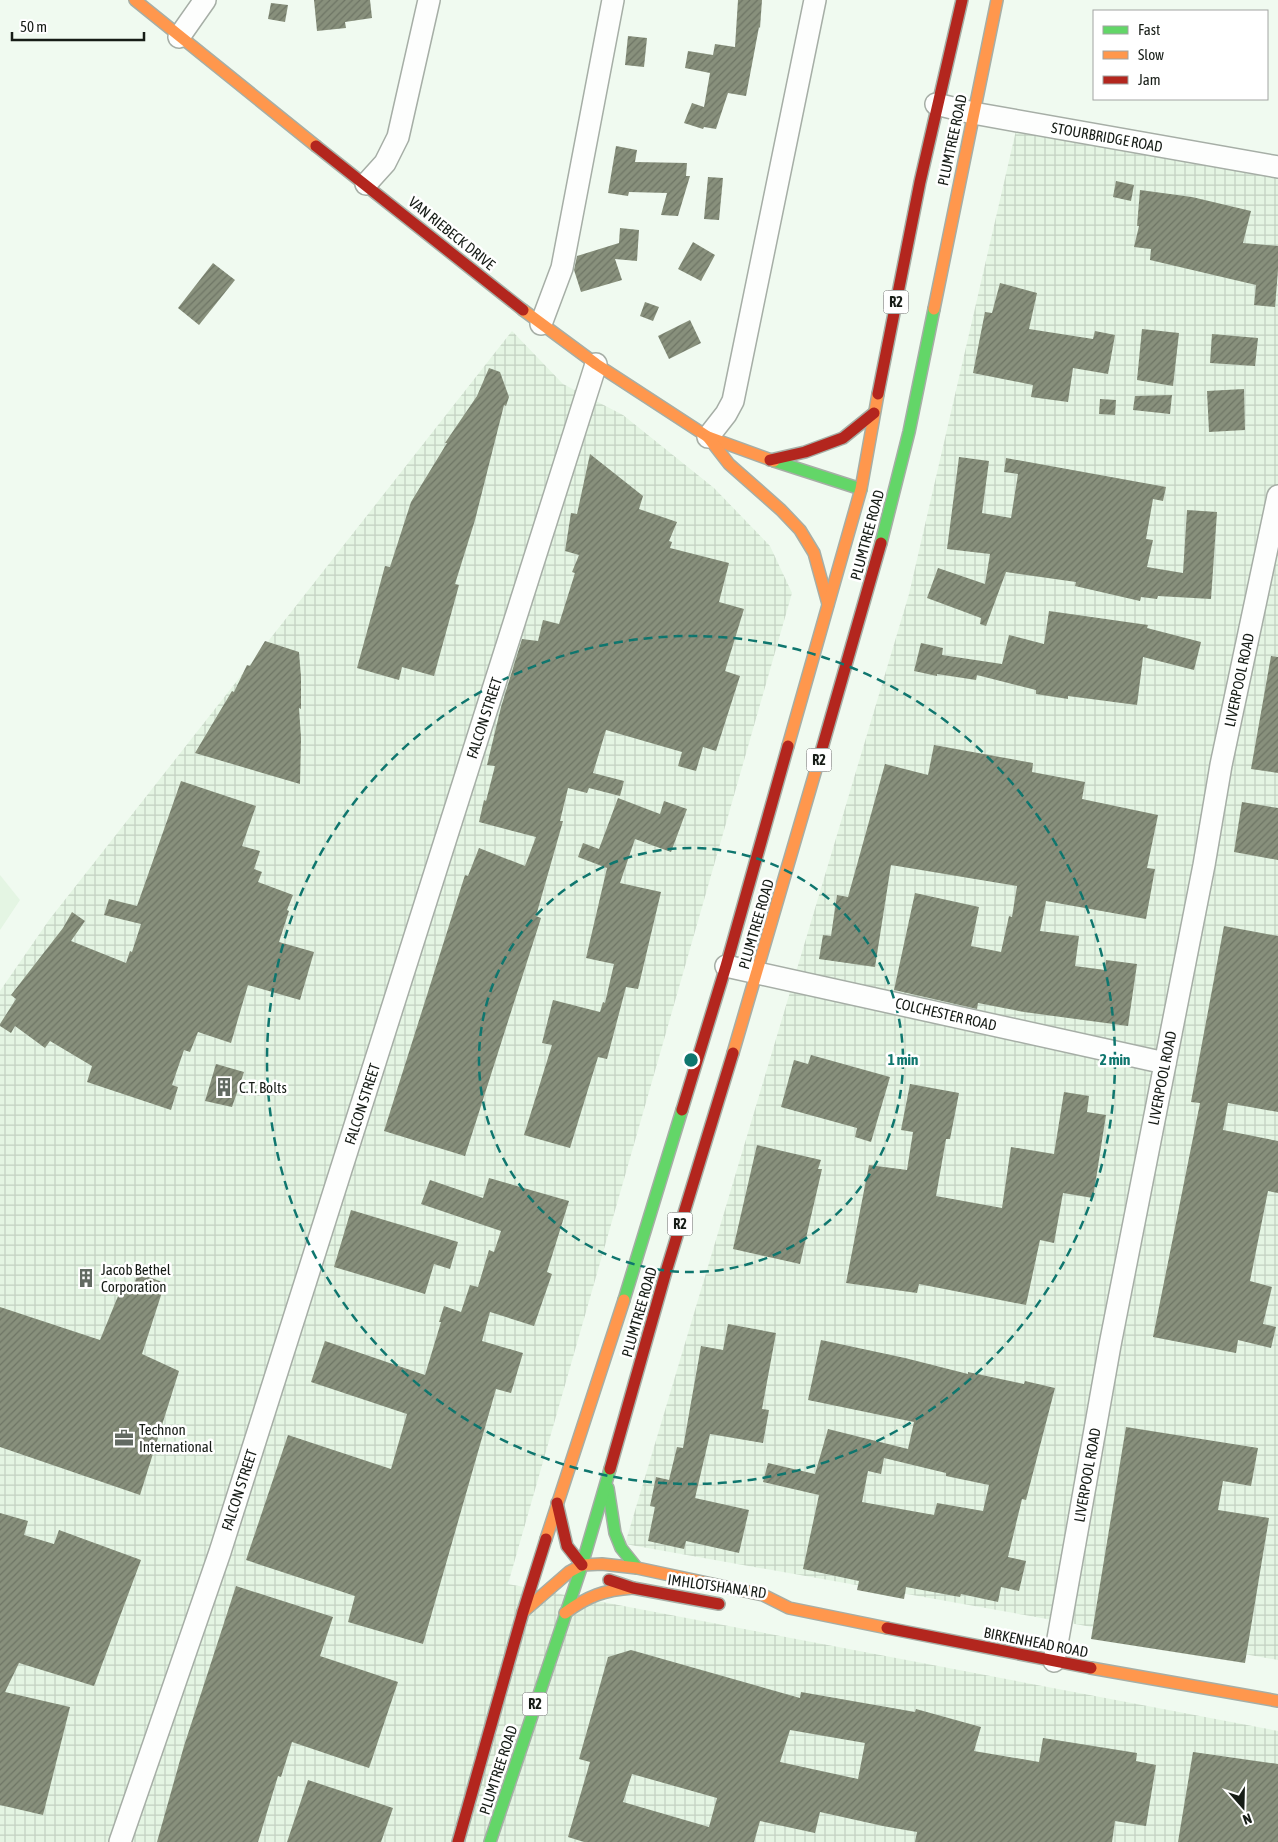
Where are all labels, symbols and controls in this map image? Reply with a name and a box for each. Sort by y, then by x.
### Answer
scale bar [12,10,145,42]
legend [1093,10,1268,100]
text: 50 m [20,18,47,35]
text: Fast [1138,21,1160,38]
text: Slow [1138,46,1164,63]
text: Jam [1138,71,1161,88]
street label: PLUMTREE ROAD [934,93,970,187]
street label: STOURBRIDGE ROAD [1050,119,1164,155]
street label: VAN RIEBECK DRIVE [405,193,499,273]
road number: R2 [884,290,908,314]
street label: PLUMTREE ROAD [847,488,887,582]
street label: LIVERPOOL ROAD [1221,632,1257,728]
street label: FALCON STREET [463,675,505,761]
road number: R2 [806,748,832,772]
street label: PLUMTREE ROAD [735,877,777,971]
street label: COLCHESTER ROAD [894,994,998,1034]
street label: LIVERPOOL ROAD [1145,1030,1179,1126]
centre of rings [682,1051,700,1069]
text: 1 min [888,1051,918,1068]
text: 2 min [1100,1051,1130,1068]
street label: FALCON STREET [341,1061,383,1147]
building icon: C.T. Bolts [213,1076,235,1098]
place label: C.T. Bolts [239,1079,287,1096]
road number: R2 [668,1212,692,1236]
place label: Jacob Bethel Corporation [101,1261,171,1295]
street label: PLUMTREE ROAD [618,1265,660,1359]
building icon: Jacob Bethel Corporation [75,1267,97,1289]
place label: Technon International [139,1421,213,1455]
office icon: Technon International [113,1427,135,1449]
street label: LIVERPOOL ROAD [1070,1427,1104,1523]
street label: FALCON STREET [218,1447,260,1533]
street label: IMHLOTSHANA RD [666,1571,768,1601]
street label: BIRKENHEAD ROAD [982,1624,1090,1660]
road number: R2 [522,1692,548,1716]
street label: PLUMTREE ROAD [476,1723,520,1817]
north arrow [1218,1782,1268,1832]
text: N [1241,1810,1254,1828]

